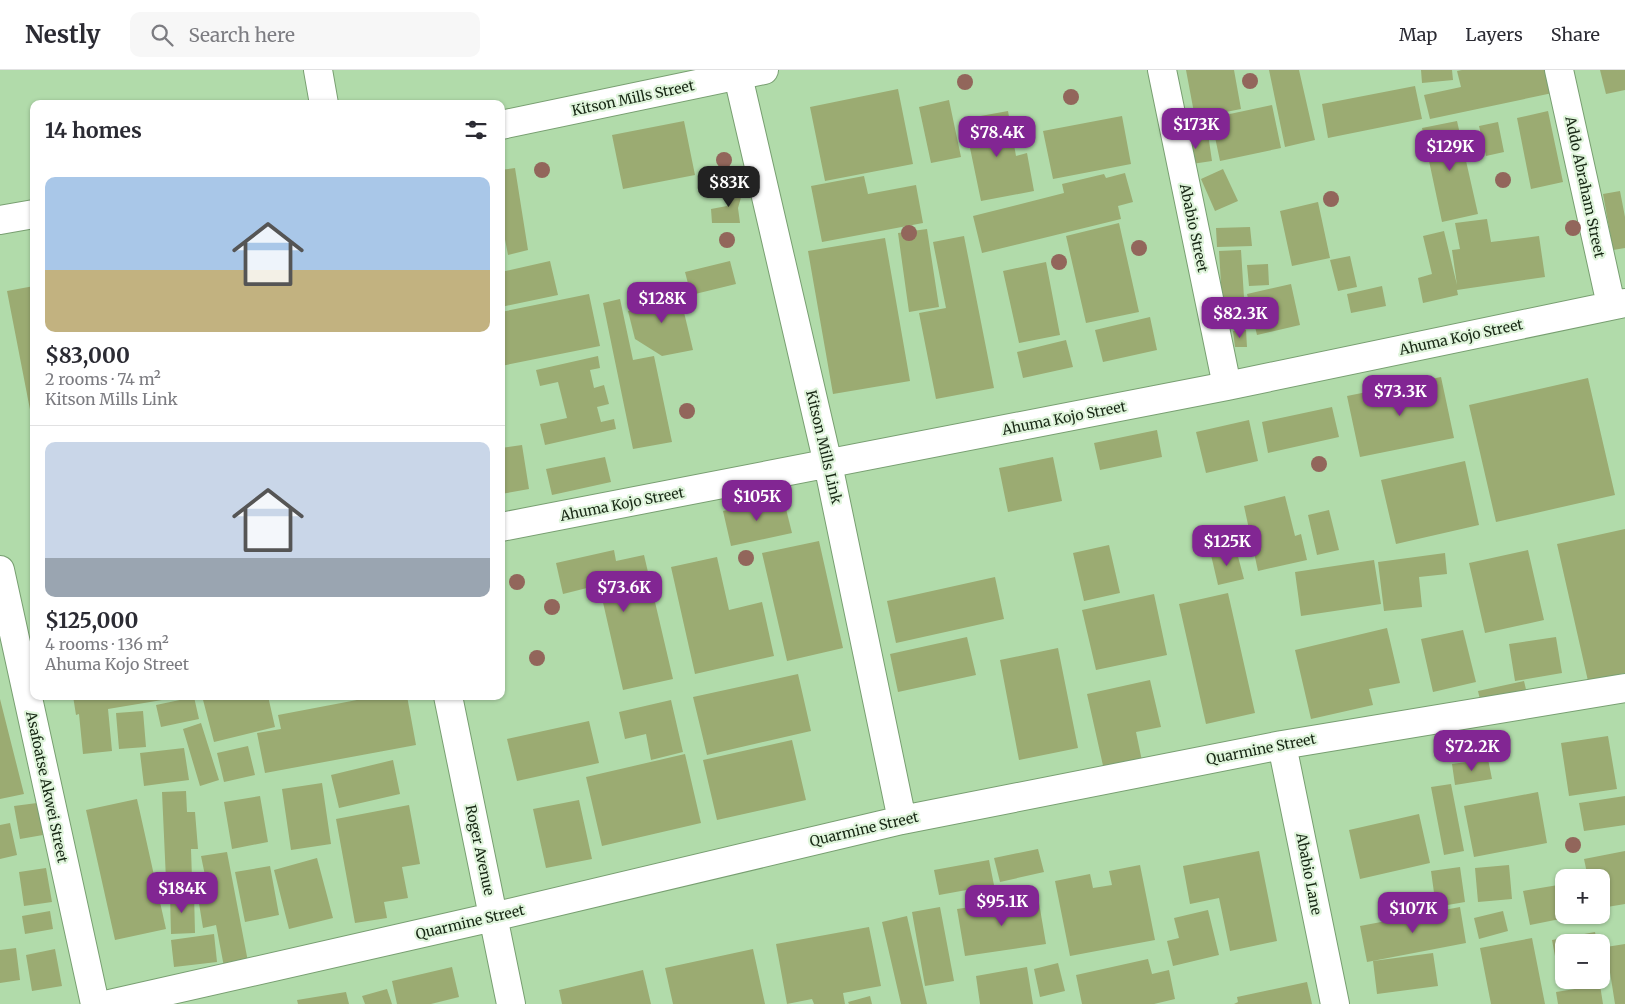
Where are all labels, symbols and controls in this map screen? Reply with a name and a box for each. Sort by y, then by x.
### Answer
search box [130,12,480,57]
text: Nestly [25,19,100,50]
icon: search [148,21,176,49]
text: Search here [188,23,295,47]
text: Map [1399,23,1437,46]
text: Layers [1465,23,1523,46]
text: Share [1551,23,1600,46]
street label: Kitson Mills Street [570,76,696,120]
pin: $173K [1161,108,1231,150]
text: $173K [1173,114,1219,134]
street label: Addo Abraham Street [1561,114,1609,260]
icon: filters [462,116,490,144]
pin: $78.4K [956,116,1038,158]
text: 14 homes [45,117,142,144]
text: $78.4K [970,122,1024,142]
pin: $129K [1415,129,1485,172]
text: $129K [1426,136,1474,156]
pin: $83K [699,166,759,208]
text: $83K [709,172,749,192]
street label: Ababio Street [1176,181,1212,274]
icon: home [223,209,313,299]
pin: $128K [627,282,697,324]
text: $128K [638,288,686,308]
pin: $82.3K [1199,296,1281,339]
text: $82.3K [1213,303,1267,323]
street label: Ahuma Kojo Street [1397,315,1525,359]
text: $83,000 [45,342,130,369]
text: 2 rooms · 74 m² [45,369,161,389]
pin: $73.3K [1359,374,1441,417]
text: $73.3K [1373,381,1427,401]
street label: Kitson Mills Link [802,388,846,506]
text: Kitson Mills Link [45,389,178,409]
street label: Ahuma Kojo Street [1000,397,1128,439]
icon: home [223,475,313,565]
pin: $105K [722,480,792,522]
street label: Ahuma Kojo Street [558,483,686,525]
text: $105K [733,486,781,506]
pin: $125K [1192,524,1262,567]
text: $125K [1203,531,1251,551]
pin: $73.6K [583,570,665,613]
text: $73.6K [597,577,651,597]
text: $125,000 [45,607,138,634]
text: 4 rooms · 136 m² [45,634,169,654]
text: Ahuma Kojo Street [45,654,189,674]
street label: Asafoatse Akwei Street [22,709,72,865]
street label: Quarmine Street [1205,729,1318,768]
pin: $72.2K [1431,730,1513,772]
text: $72.2K [1445,736,1499,756]
street label: Roger Avenue [462,803,498,897]
street label: Quarmine Street [808,808,921,850]
street label: Ababio Lane [1292,830,1326,917]
map controls [1555,869,1610,989]
button: + [1555,869,1610,924]
pin: $184K [147,872,217,914]
text: $184K [158,878,206,898]
pin: $95.1K [961,884,1043,927]
text: $95.1K [976,891,1028,911]
pin: $107K [1378,892,1448,934]
text: $107K [1389,898,1437,918]
street label: Quarmine Street [414,901,527,943]
button: − [1555,934,1610,989]

